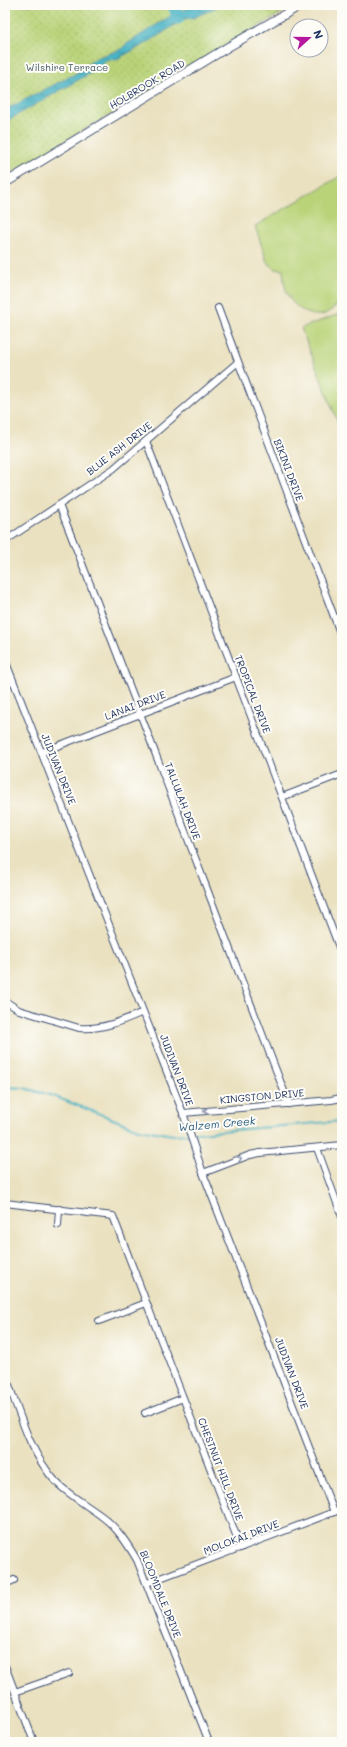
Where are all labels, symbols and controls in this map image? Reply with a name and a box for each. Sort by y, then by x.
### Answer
north arrow [289,18,329,58]
text: N [310,28,327,41]
street label: HOLBROOK ROAD [106,56,188,112]
park label: Wilshire Terrace [26,60,108,74]
street label: BLUE ASH DRIVE [83,418,155,478]
street label: BIKINI DRIVE [271,437,307,503]
street label: TROPICAL DRIVE [232,653,274,735]
street label: LANAI DRIVE [103,687,168,723]
street label: JUDIVAN DRIVE [38,731,80,807]
street label: TALLULAH DRIVE [162,760,204,842]
street label: JUDIVAN DRIVE [157,1032,197,1108]
street label: KINGSTON DRIVE [219,1085,305,1107]
one-way arrow [203,1107,209,1116]
water label: Walzem Creek [178,1113,256,1134]
one-way arrow [236,1155,243,1163]
street label: JUDIVAN DRIVE [272,1335,312,1411]
street label: CHESTNUT HILL DRIVE [195,1416,247,1523]
street label: MOLOKAI DRIVE [201,1516,281,1558]
street label: BLOOMDALE DRIVE [137,1548,185,1640]

